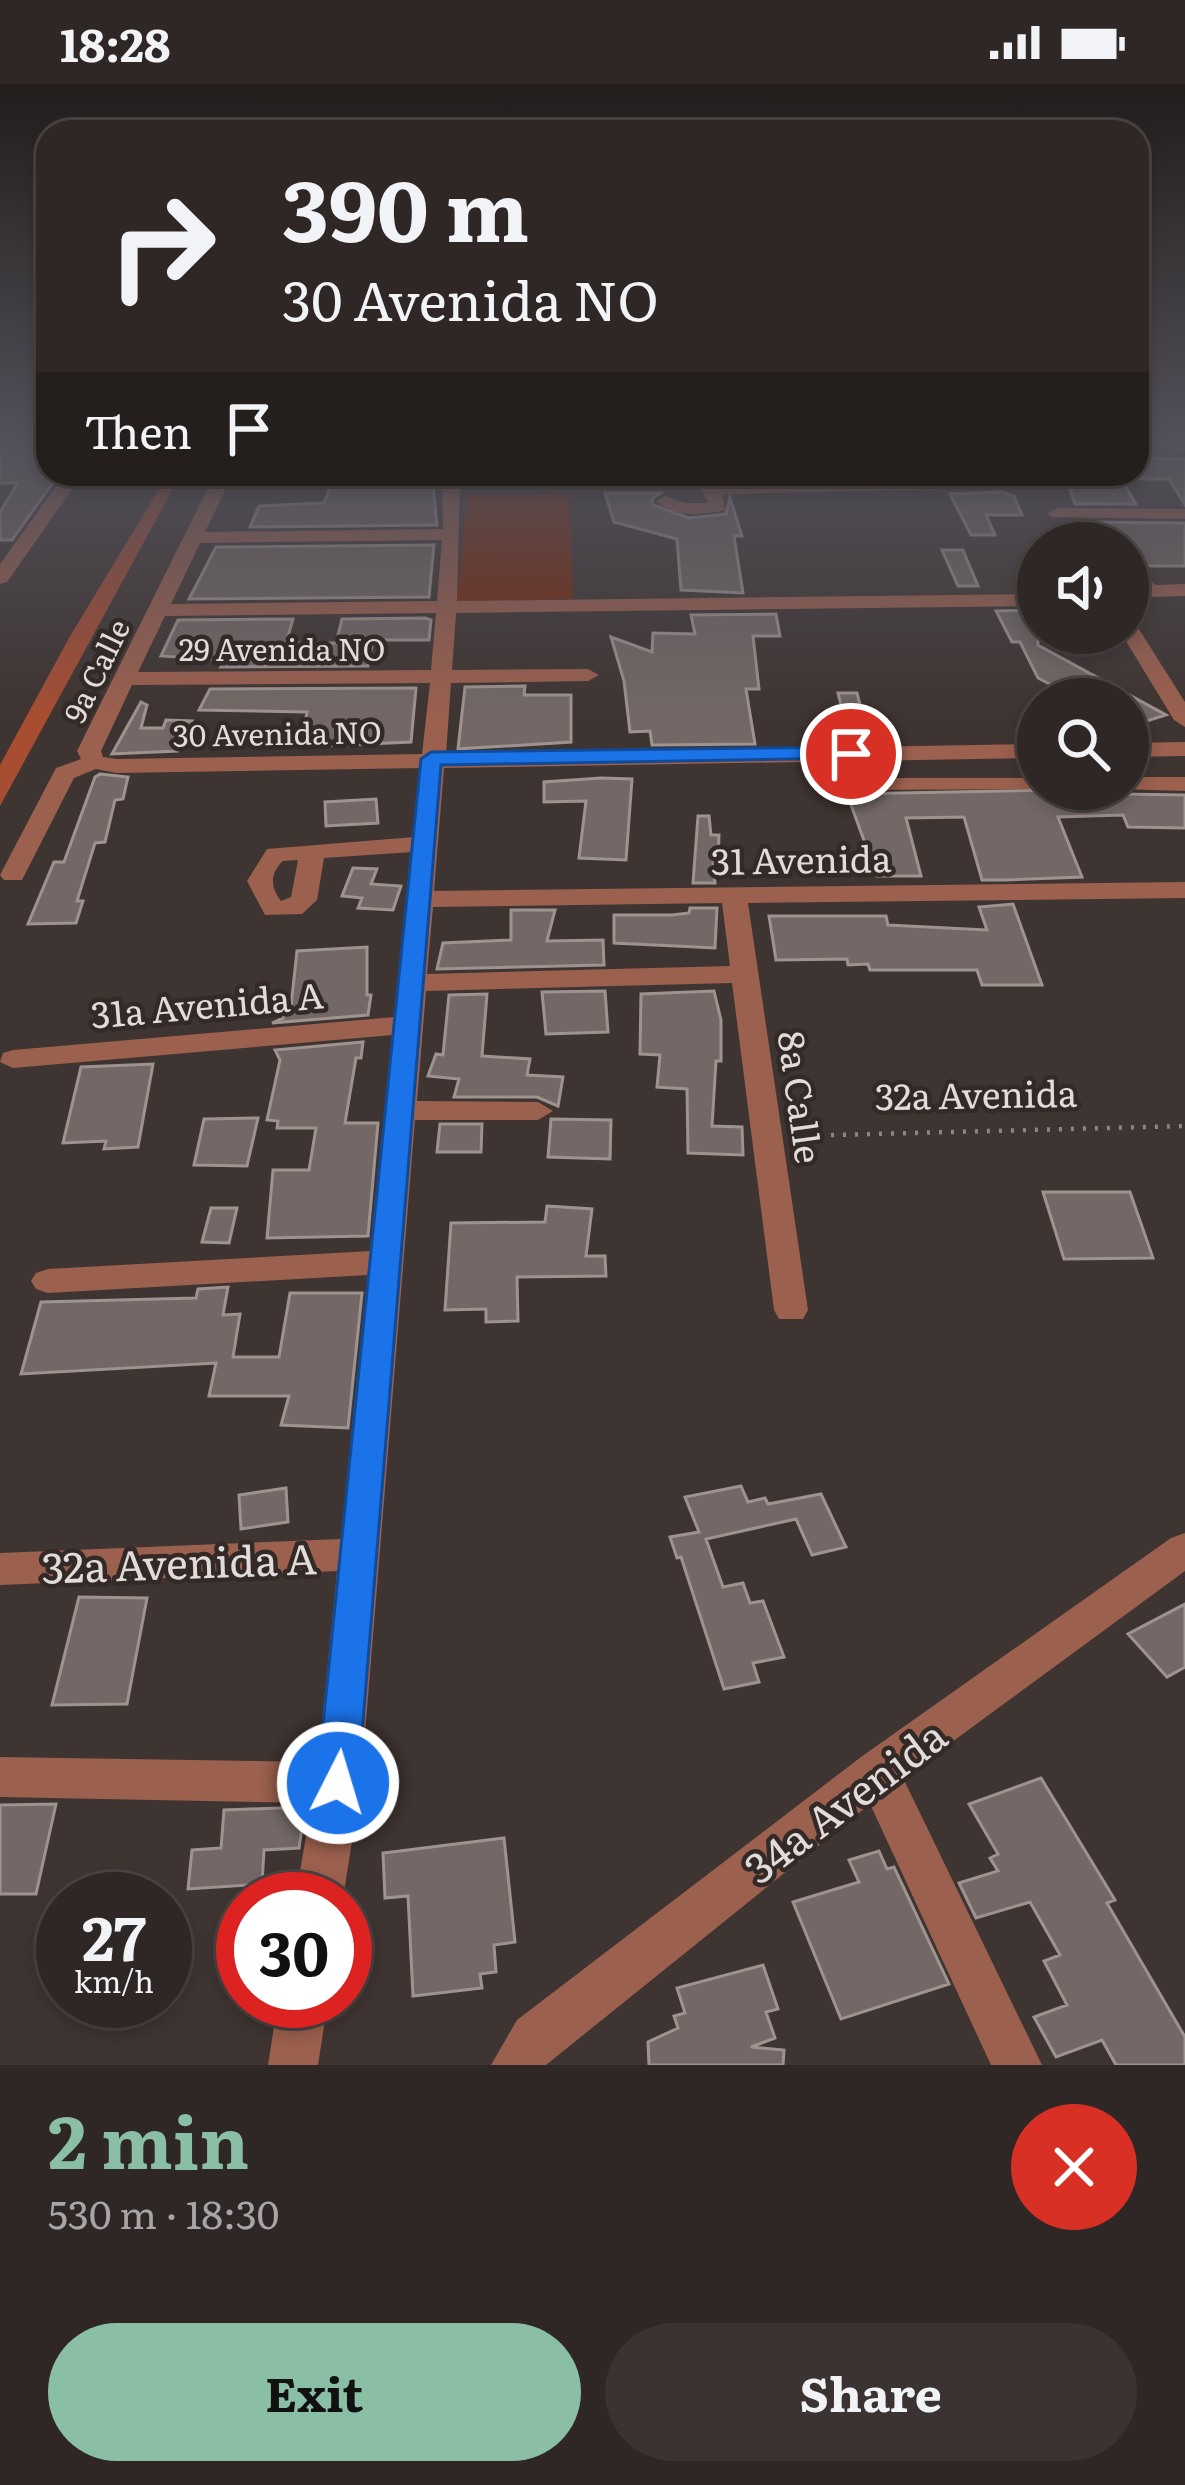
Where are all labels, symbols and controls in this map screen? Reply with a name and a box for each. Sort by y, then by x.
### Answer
text: 18:28 [60,9,170,76]
text: 390 m [282,143,529,268]
icon: right [84,168,240,324]
text: 30 Avenida NO [282,257,659,338]
text: Then [84,396,192,463]
icon: arrive [216,396,282,462]
map controls [1017,522,1149,810]
button: sound [1017,522,1149,654]
street label: 9a Calle [51,611,139,729]
street label: 29 Avenida NO [179,626,385,670]
button: search [1017,678,1149,810]
pin [800,703,902,805]
street label: 30 Avenida NO [172,708,382,756]
icon: arrive [818,721,884,787]
street label: 31 Avenida [710,830,892,886]
street label: 31a Avenida A [88,966,326,1040]
street label: 8a Calle [766,1027,838,1167]
street label: 32a Avenida [874,1065,1078,1121]
street label: 32a Avenida A [40,1525,318,1597]
street label: 34a Avenida [730,1703,958,1897]
position arrow [275,1720,401,1846]
speed limit sign: 30 [216,1872,372,2028]
text: 27 [82,1890,146,1979]
text: km/h [74,1958,154,2002]
text: 2 min [48,2084,249,2191]
button: close [1011,2104,1137,2230]
text: 530 m · 18:30 [48,2183,279,2241]
button: Exit [48,2323,581,2461]
button: Share [605,2323,1137,2461]

